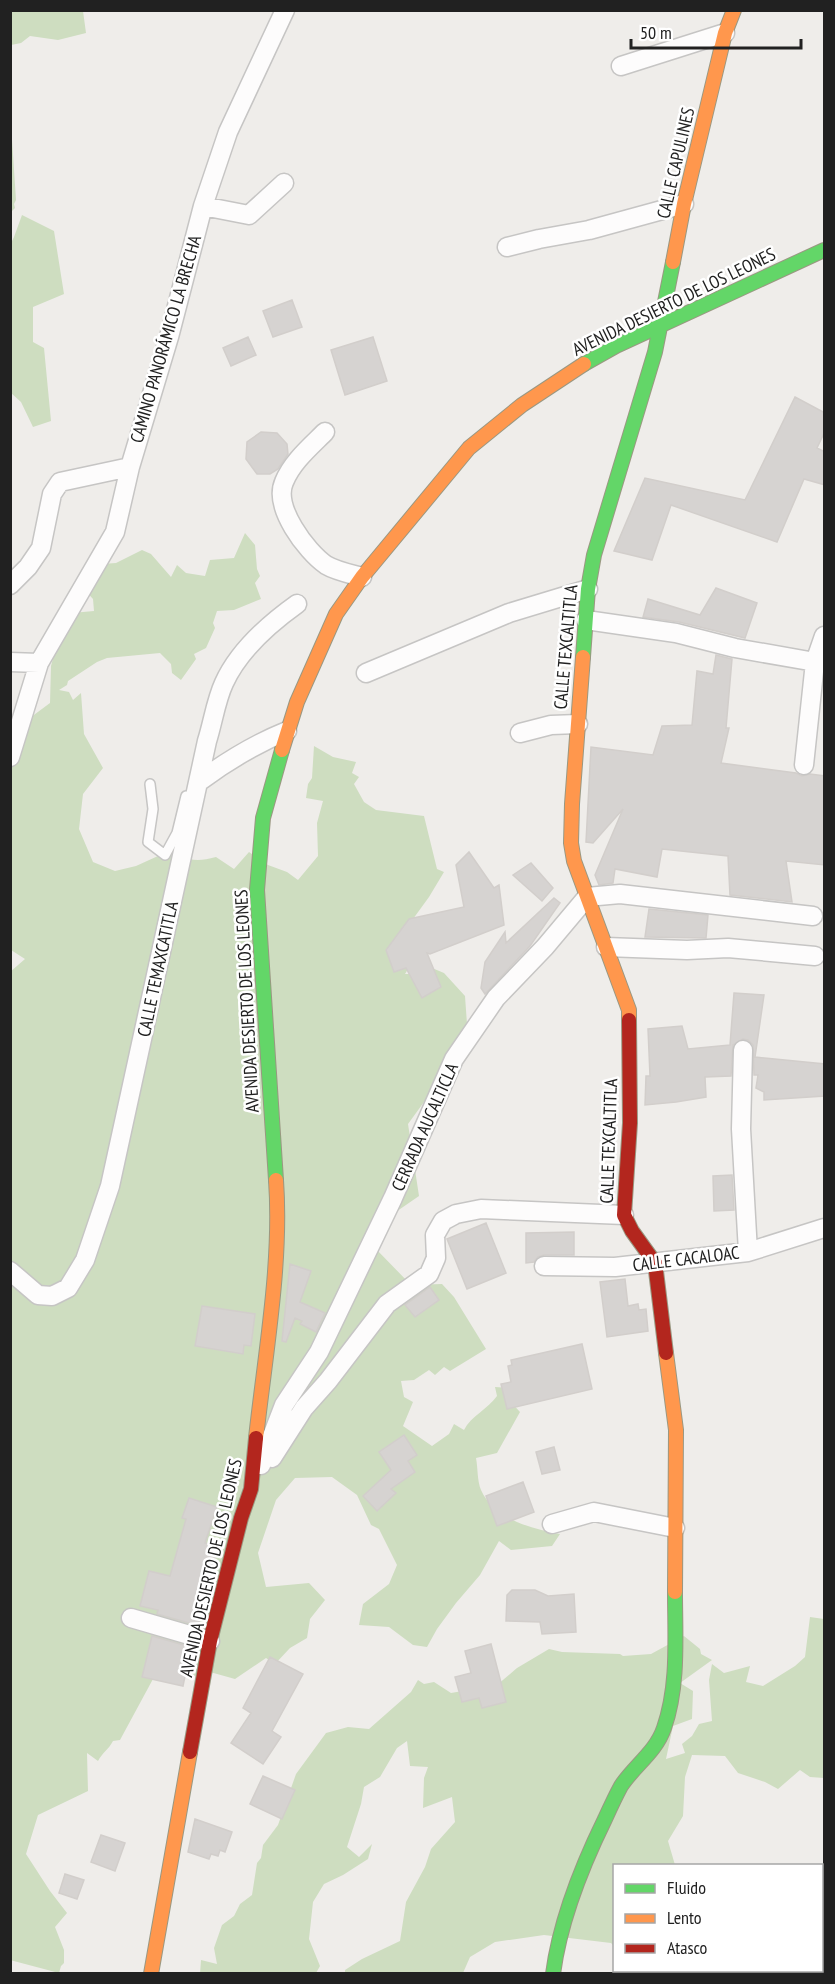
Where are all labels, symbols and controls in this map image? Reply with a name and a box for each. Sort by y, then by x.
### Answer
scale bar [631,12,800,50]
text: 50 m [640,21,672,44]
street label: CALLE CAPULINES [652,105,700,221]
street label: CAMINO PANORÁMICO LA BRECHA [125,232,206,445]
street label: AVENIDA DESIERTO DE LOS LEONES [568,242,779,361]
street label: CALLE TEXCALTITLA [549,583,582,710]
street label: AVENIDA DESIERTO DE LOS LEONES [229,889,264,1113]
street label: CALLE TEMAXCATITLA [132,899,183,1039]
street label: CERRADA AUCALTICLA [386,1059,463,1195]
street label: CALLE TEXCALTITLA [595,1078,622,1204]
street label: CALLE CACALOAC [631,1241,741,1276]
street label: AVENIDA DESIERTO DE LOS LEONES [174,1456,247,1679]
legend [613,1864,823,1972]
text: Fluido [667,1876,706,1899]
text: Lento [667,1906,702,1929]
text: Atasco [667,1936,708,1959]

